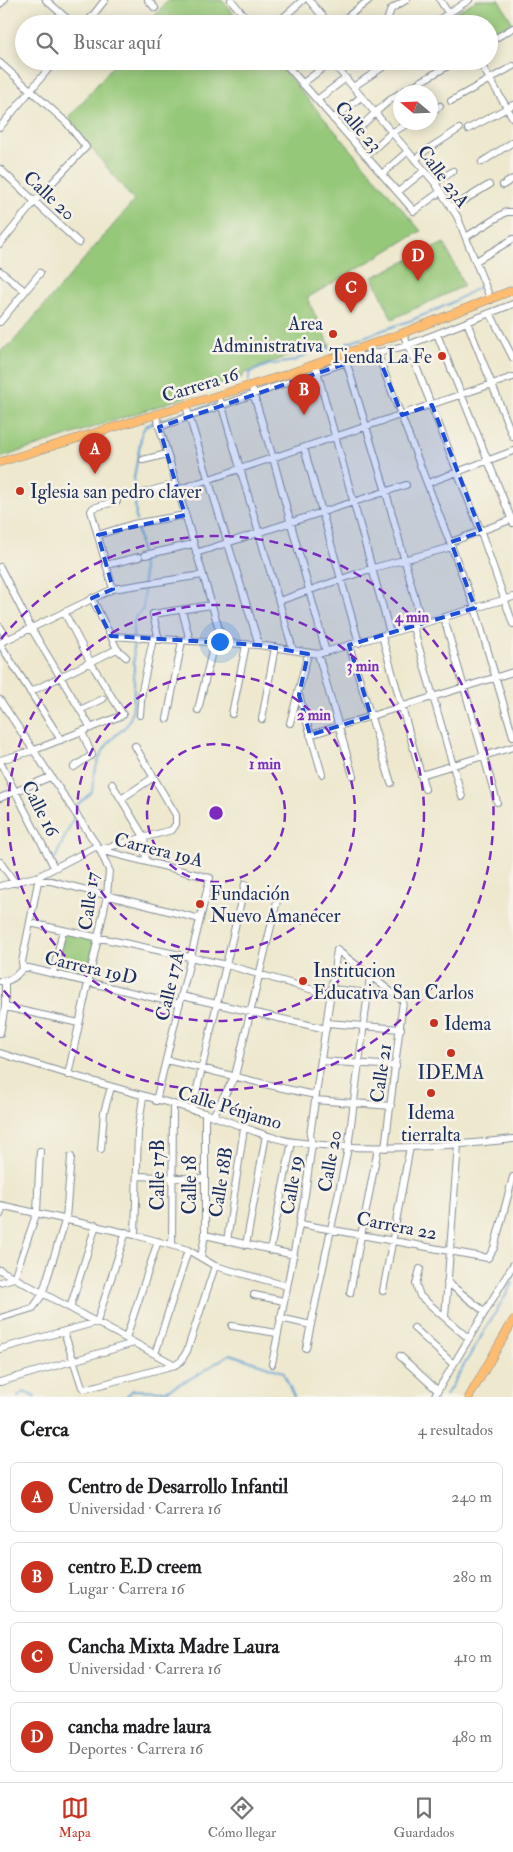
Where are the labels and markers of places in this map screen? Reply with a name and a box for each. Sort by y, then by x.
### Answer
pin: D [402,240,434,281]
pin: C [335,272,367,313]
place label: Area Administrativa [211,312,323,358]
marker: Area Administrativa [327,328,339,340]
place label: Tienda La Fe [329,345,432,369]
marker: Tienda La Fe [436,350,448,362]
pin: B [288,374,320,415]
pin: A [79,433,111,474]
place label: Iglesia san pedro claver [30,480,201,505]
marker: Iglesia san pedro claver [14,485,26,497]
centre of rings [207,804,225,822]
place label: Fundación Nuevo Amanecer [210,882,341,928]
marker: Fundación Nuevo Amanecer [194,898,206,910]
place label: Institucion Educativa San Carlos [313,959,474,1005]
marker: Institucion Educativa San Carlos [297,975,309,987]
place label: Idema [444,1012,492,1036]
marker: Idema [428,1017,440,1029]
marker: IDEMA [445,1047,457,1059]
place label: IDEMA [417,1061,485,1085]
marker: Idema tierralta [425,1087,437,1099]
place label: Idema tierralta [401,1101,461,1147]

